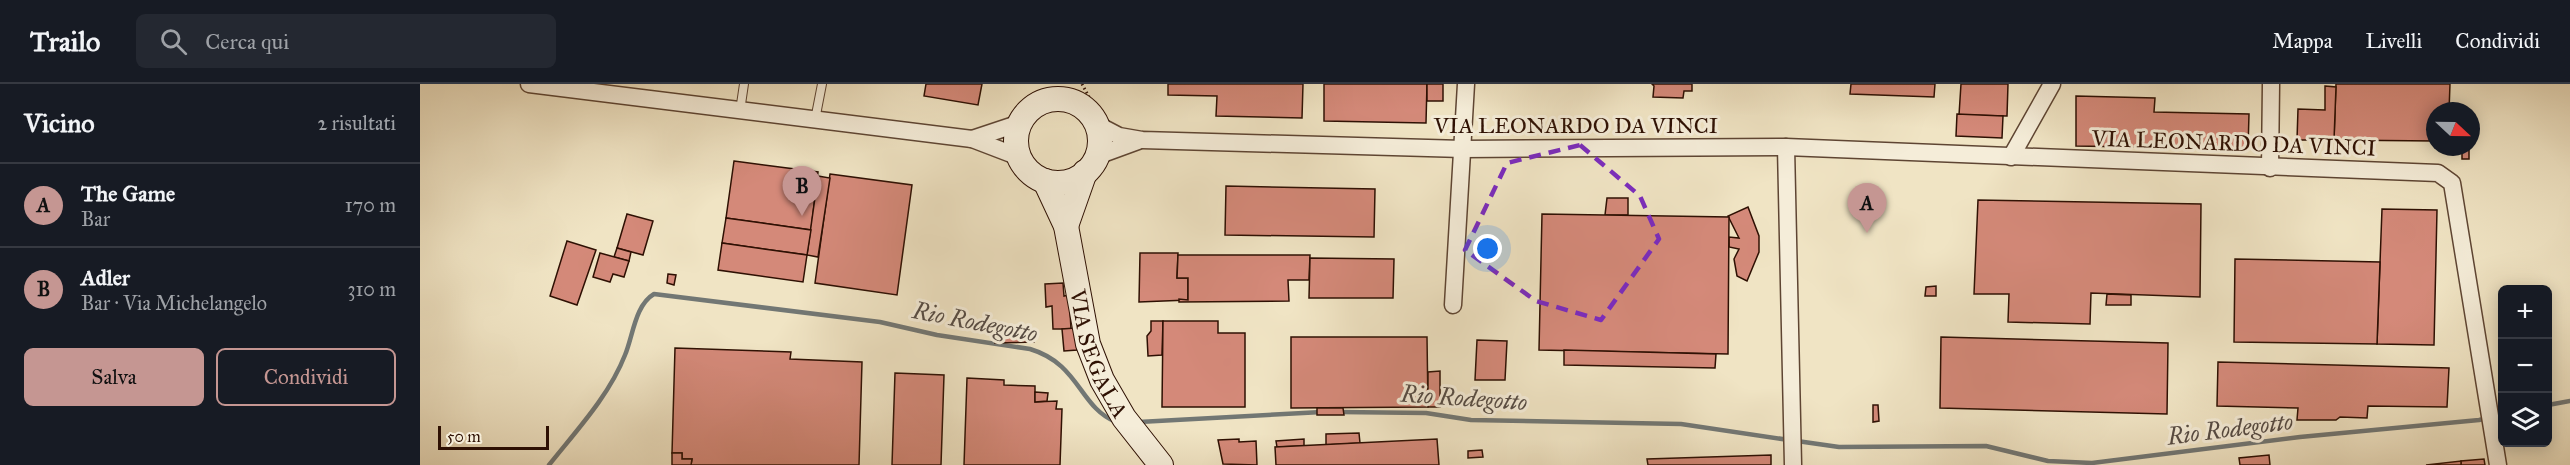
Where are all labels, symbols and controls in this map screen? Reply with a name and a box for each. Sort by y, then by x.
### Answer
search box [136,14,556,68]
text: Trailo [30,24,100,59]
icon: search [157,25,190,58]
text: Cerca qui [205,28,289,55]
text: Mappa [2272,28,2333,54]
text: Livelli [2366,28,2422,54]
text: Condividi [2455,28,2540,54]
north arrow [2426,102,2480,156]
text: Vicino [24,107,95,139]
text: 2 risultati [317,111,396,135]
street label: VIA LEONARDO DA VINCI [1433,112,1718,139]
street label: VIA LEONARDO DA VINCI [2090,125,2377,161]
pin: B [782,166,821,216]
text: The Game [81,180,175,207]
pin: A [1848,184,1886,233]
text: A [37,193,50,217]
text: 170 m [345,193,396,217]
text: Bar [81,207,110,231]
your location [1473,234,1502,263]
text: Adler [81,264,130,291]
text: B [37,277,50,301]
text: 310 m [347,277,396,301]
map controls [2498,285,2552,447]
button: + [2498,285,2552,339]
street label: VIA SEGALA [1064,286,1135,423]
text: Bar · Via Michelangelo [81,291,267,315]
water label: Rio Rodegotto [909,295,1040,349]
button: − [2498,339,2552,393]
button: Salva [24,348,204,406]
button: Condividi [216,348,396,406]
water label: Rio Rodegotto [1399,379,1528,417]
button: layers [2498,393,2552,447]
water label: Rio Rodegotto [2164,406,2295,452]
scale bar [438,423,549,450]
text: 50 m [447,427,481,446]

